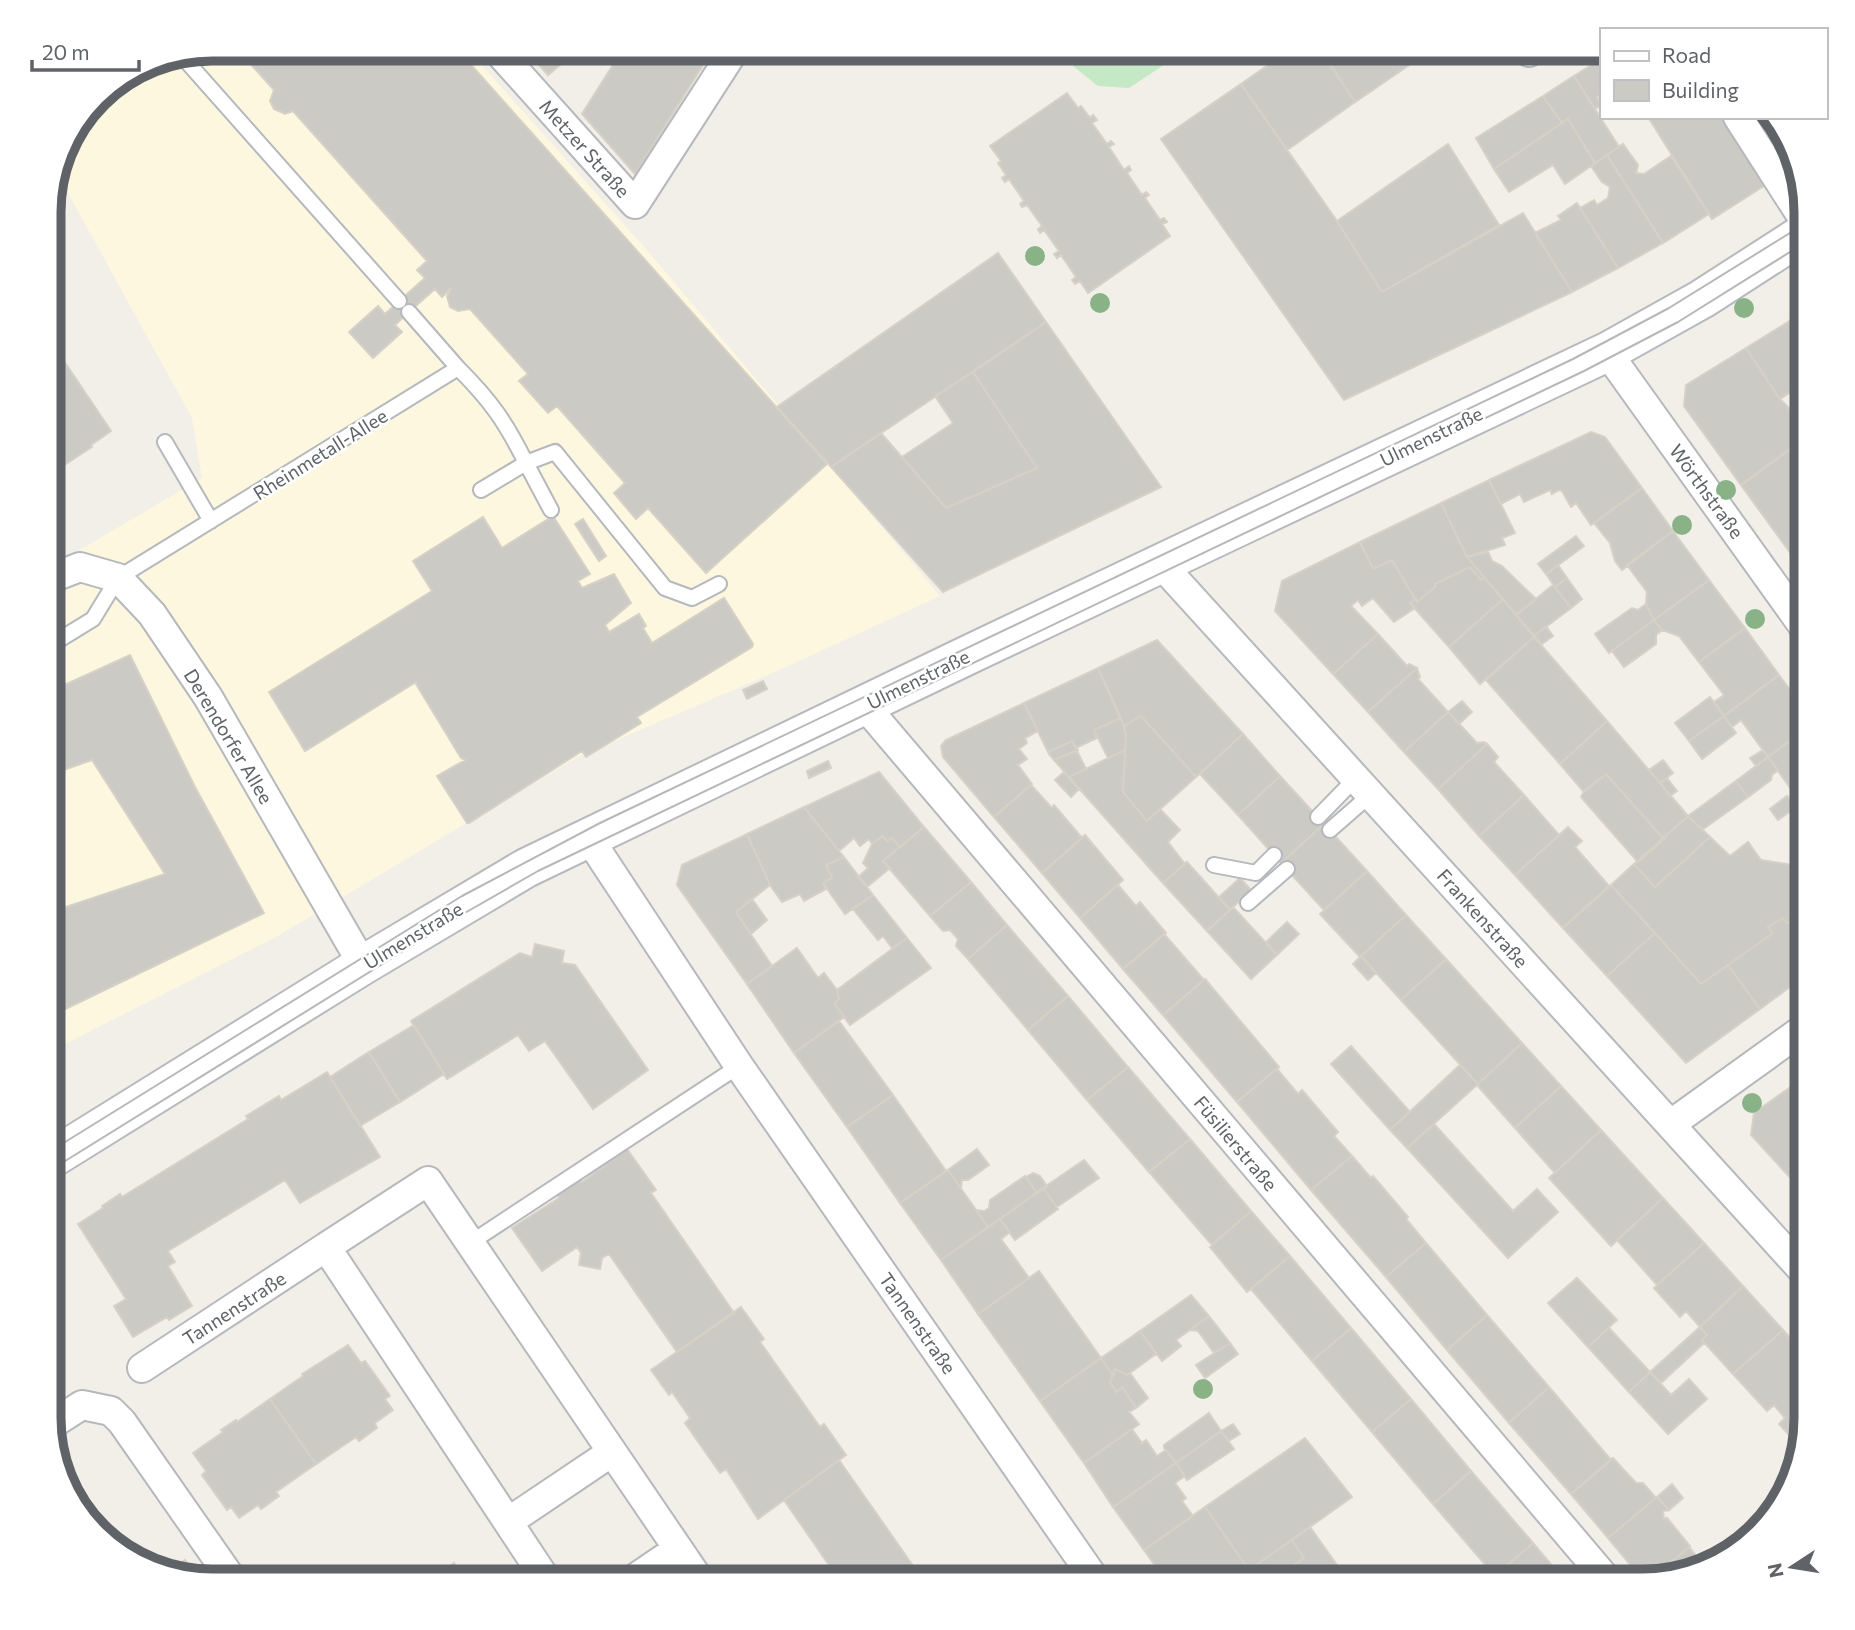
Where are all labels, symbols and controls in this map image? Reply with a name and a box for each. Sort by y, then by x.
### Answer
scale bar [32,28,138,72]
legend [1600,28,1827,119]
text: 20 m [42,39,90,64]
text: Road [1662,42,1711,67]
text: Building [1662,77,1739,102]
street label: Metzer Straße [535,94,635,202]
street label: Ulmenstraße [1376,401,1486,471]
street label: Rheinmetall-Allee [249,404,391,504]
street label: Wörthstraße [1665,439,1749,543]
street label: Ulmenstraße [863,644,973,714]
street label: Derendorfer Allee [180,664,278,808]
street label: Frankenstraße [1433,864,1533,972]
street label: Ulmenstraße [359,896,467,974]
street label: Füsilierstraße [1190,1091,1282,1195]
street label: Tannenstraße [178,1266,290,1350]
street label: Tannenstraße [875,1268,961,1378]
north arrow [1757,1532,1827,1602]
text: N [1762,1561,1788,1580]

